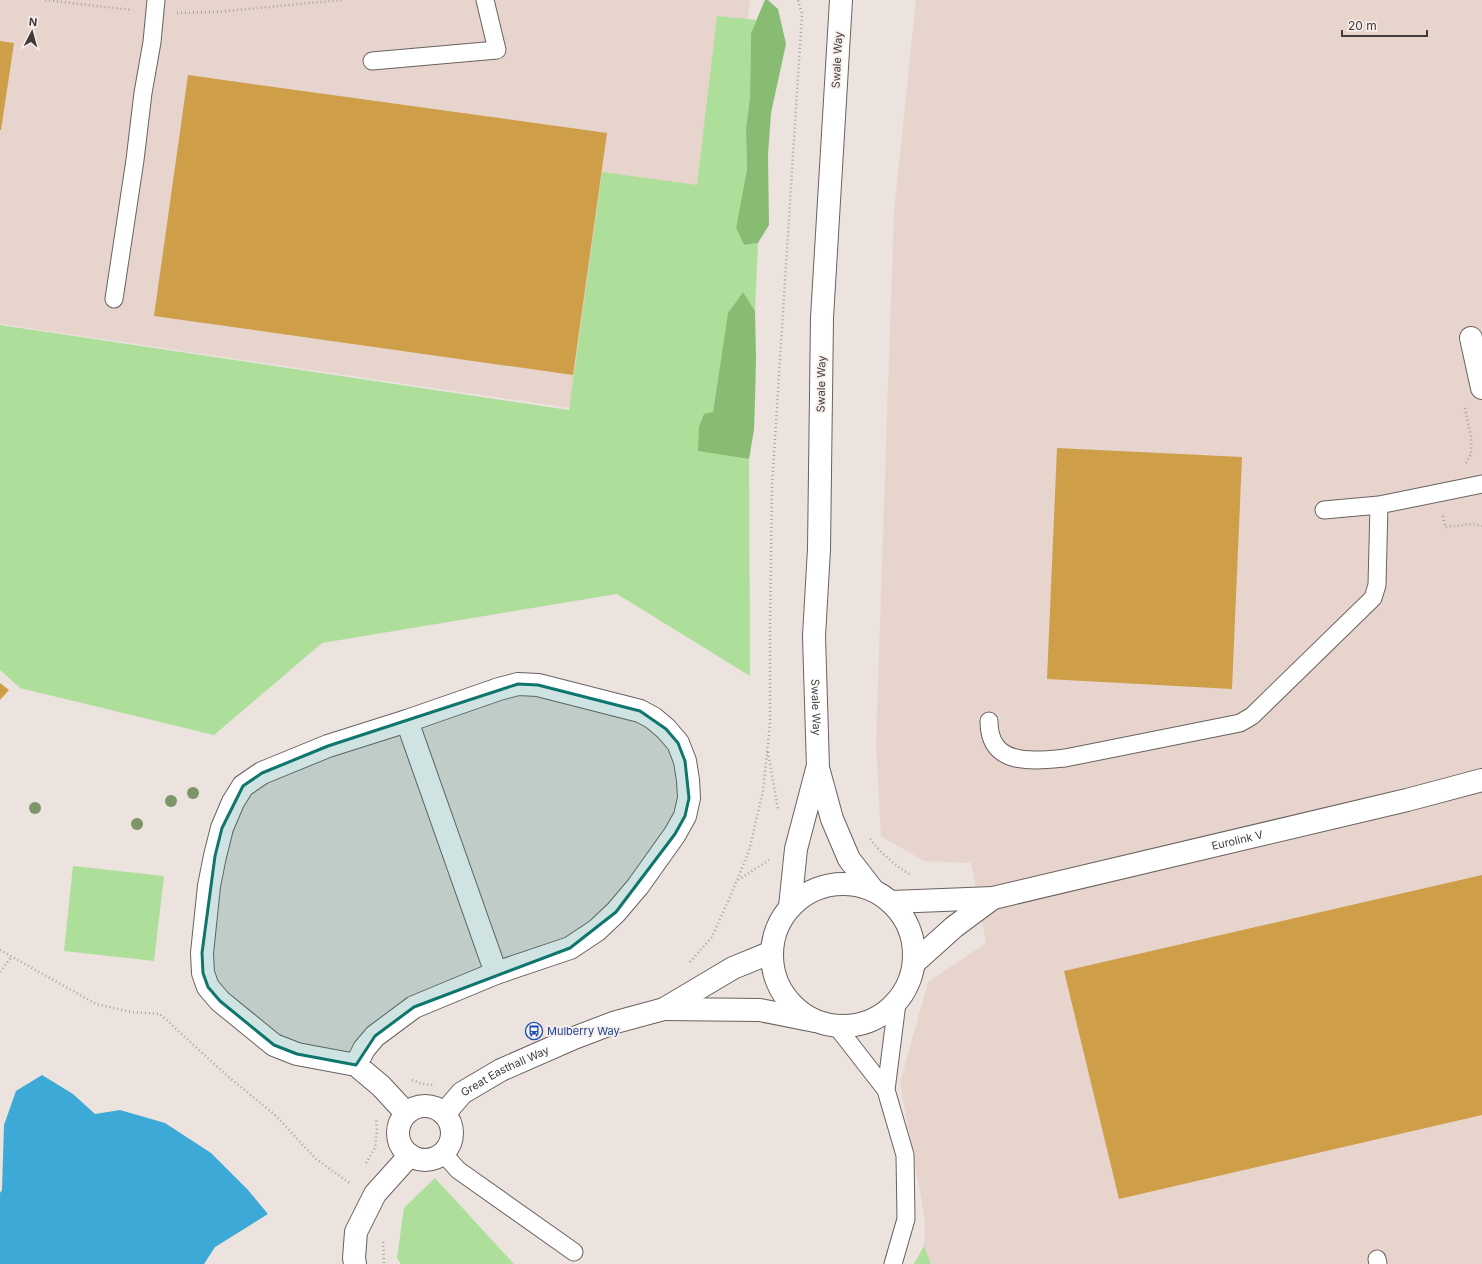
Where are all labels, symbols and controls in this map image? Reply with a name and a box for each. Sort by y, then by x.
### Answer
north arrow [12,12,52,52]
scale bar [1342,12,1427,38]
text: N [28,15,38,29]
text: 20 m [1348,18,1377,33]
street label: Swale Way [829,31,845,89]
street label: Swale Way [814,355,828,413]
street label: Swale Way [808,679,824,736]
street label: Eurolink V [1210,827,1265,853]
bus stop icon: Mulberry Way [524,1021,544,1041]
place label: Mulberry Way [547,1024,620,1038]
street label: Great Easthall Way [458,1043,551,1099]

